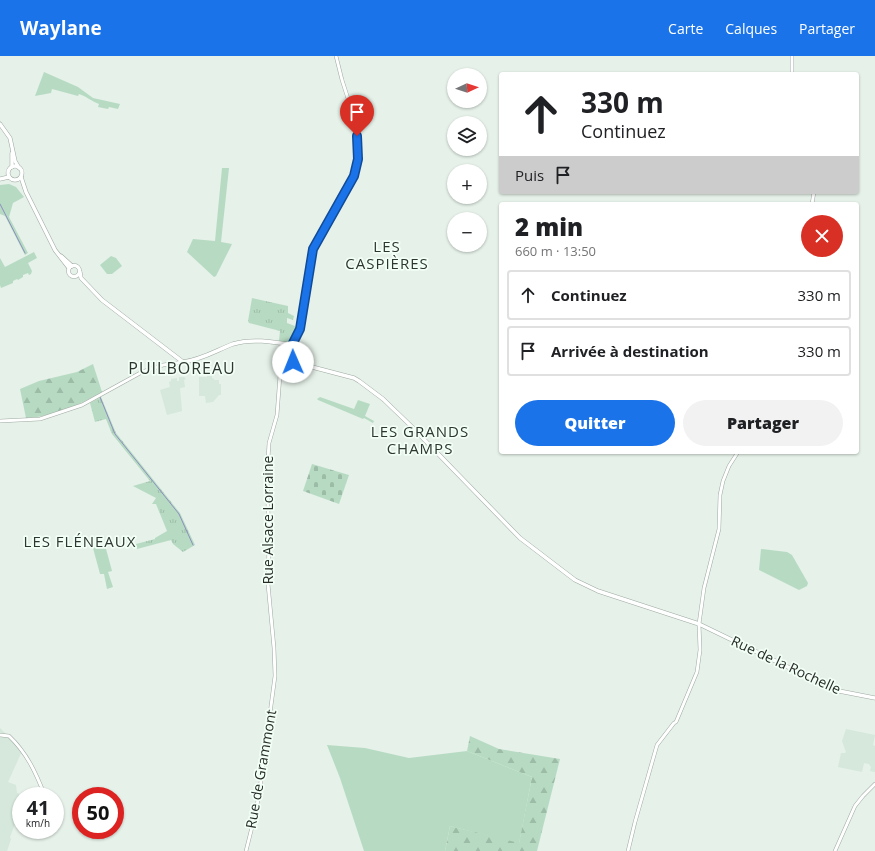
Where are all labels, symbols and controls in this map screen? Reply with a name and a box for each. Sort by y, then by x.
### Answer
text: Waylane [20,15,102,41]
text: Carte [668,19,703,38]
text: Calques [725,19,777,38]
text: Partager [799,19,855,38]
north arrow [447,68,487,108]
map controls [447,68,487,252]
text: 330 m [581,83,664,121]
icon: ahead [515,88,567,140]
pin [340,95,374,136]
icon: arrive [346,101,368,123]
button: layers [447,116,487,156]
text: Continuez [581,119,666,143]
button: + [447,164,487,204]
icon: arrive [552,164,574,186]
text: Puis [515,165,544,185]
text: 2 min [515,210,583,243]
button: − [447,212,487,252]
button: close [801,215,843,257]
district label: LES CASPIÈRES [345,236,429,273]
text: 660 m · 13:50 [515,242,596,260]
icon: ahead [517,284,539,306]
text: Continuez [551,285,627,305]
text: 330 m [797,285,841,305]
icon: arrive [517,340,539,362]
position arrow [272,341,314,383]
text: Arrivée à destination [551,341,709,361]
text: 330 m [797,341,841,361]
district label: PUILBOREAU [128,357,236,379]
button: Quitter [515,400,675,446]
button: Partager [683,400,843,446]
district label: LES GRANDS CHAMPS [371,421,469,458]
street label: Rue Alsace Lorraine [258,456,277,584]
district label: LES FLÉNEAUX [24,531,136,551]
street label: Rue de la Rochelle [728,631,844,698]
street label: Rue de Grammont [241,708,280,830]
speed limit sign: 50 [72,787,124,839]
text: 41 [27,794,49,821]
text: km/h [26,816,50,830]

